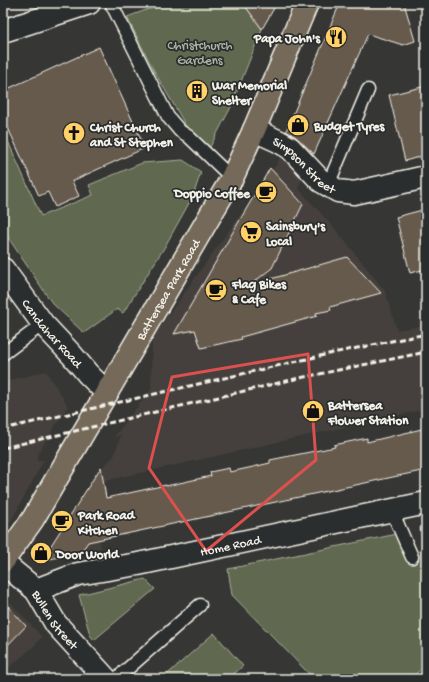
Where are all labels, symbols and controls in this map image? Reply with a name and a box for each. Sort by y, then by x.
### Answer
restaurant icon: Papa John's [323,24,349,50]
place label: Papa John's [253,32,321,48]
park label: Christchurch Gardens [167,39,233,69]
building icon: War Memorial Shelter [184,78,210,104]
place label: War Memorial Shelter [211,79,287,109]
shop icon: Budget Tyres [285,112,311,138]
church icon: Christ Church and St Stephen [61,120,87,146]
place label: Budget Tyres [313,120,386,135]
place label: Christ Church and St Stephen [89,121,174,152]
street label: Simpson Street [270,135,339,199]
cafe icon: Doppio Coffee [253,179,279,205]
place label: Doppio Coffee [173,186,251,203]
supermarket icon: Sainsbury's Local [238,219,264,245]
place label: Sainsbury's Local [266,220,326,250]
street label: Battersea Park Road [134,236,205,344]
cafe icon: Flag Bikes & Cafe [203,277,229,303]
place label: Flag Bikes & Cafe [231,278,287,308]
street label: Candahar Road [17,297,85,373]
shop icon: Battersea Flower Station [300,398,326,424]
place label: Battersea Flower Station [327,399,409,429]
cafe icon: Park Road Kitchen [49,508,75,534]
place label: Park Road Kitchen [77,509,136,539]
street label: Home Road [199,533,264,561]
shop icon: Door World [28,540,54,566]
place label: Door World [55,548,120,563]
street label: Bullen Street [27,587,81,655]

